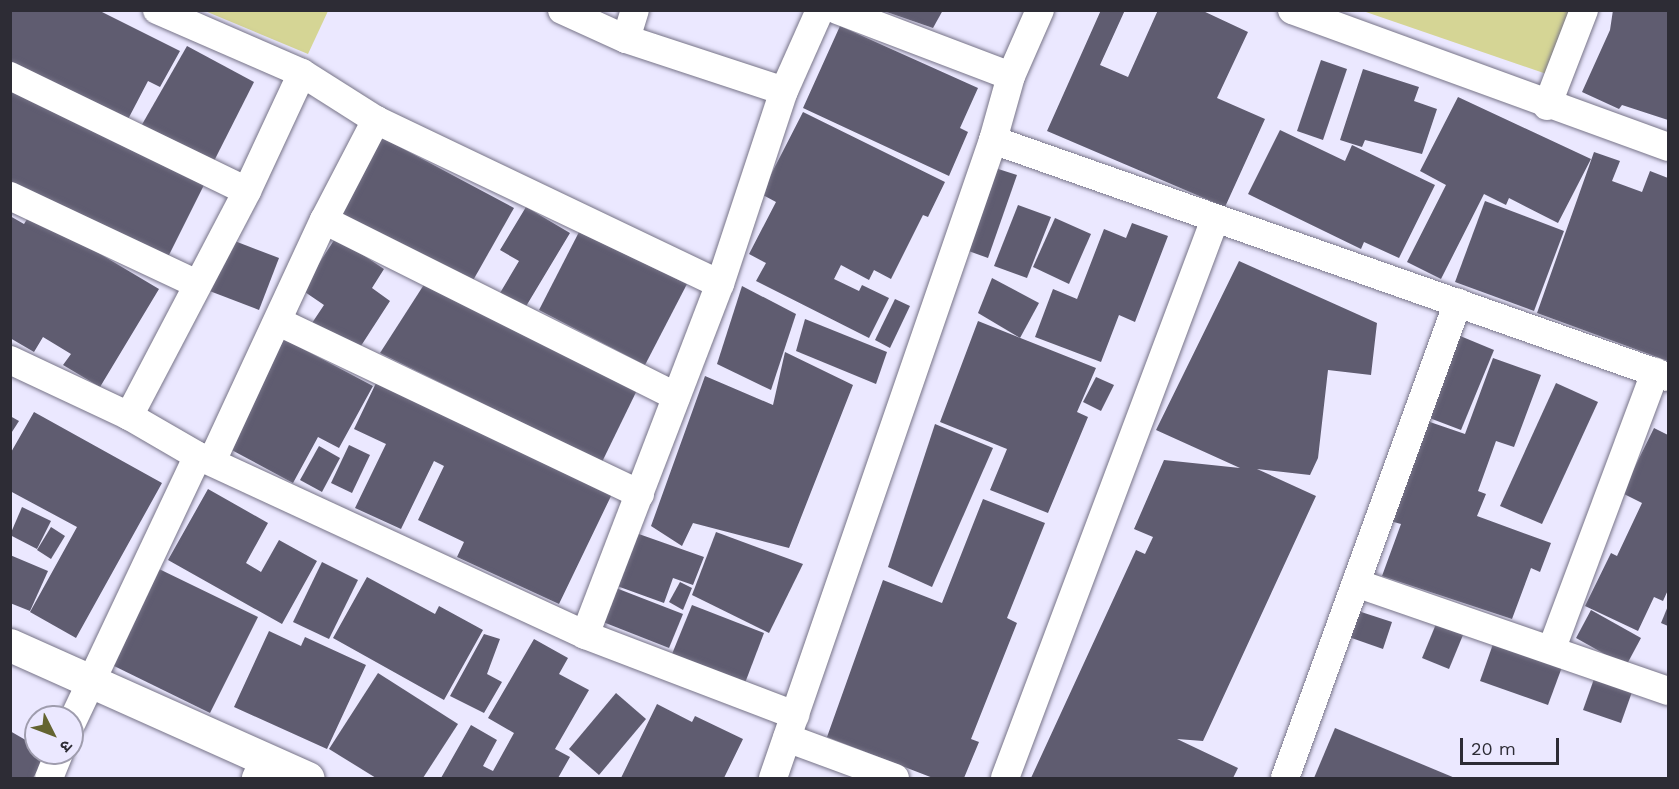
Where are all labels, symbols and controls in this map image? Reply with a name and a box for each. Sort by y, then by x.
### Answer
north arrow [24,705,84,765]
scale bar [1463,726,1562,764]
text: उ [56,736,76,756]
text: 20 m [1471,738,1516,759]

